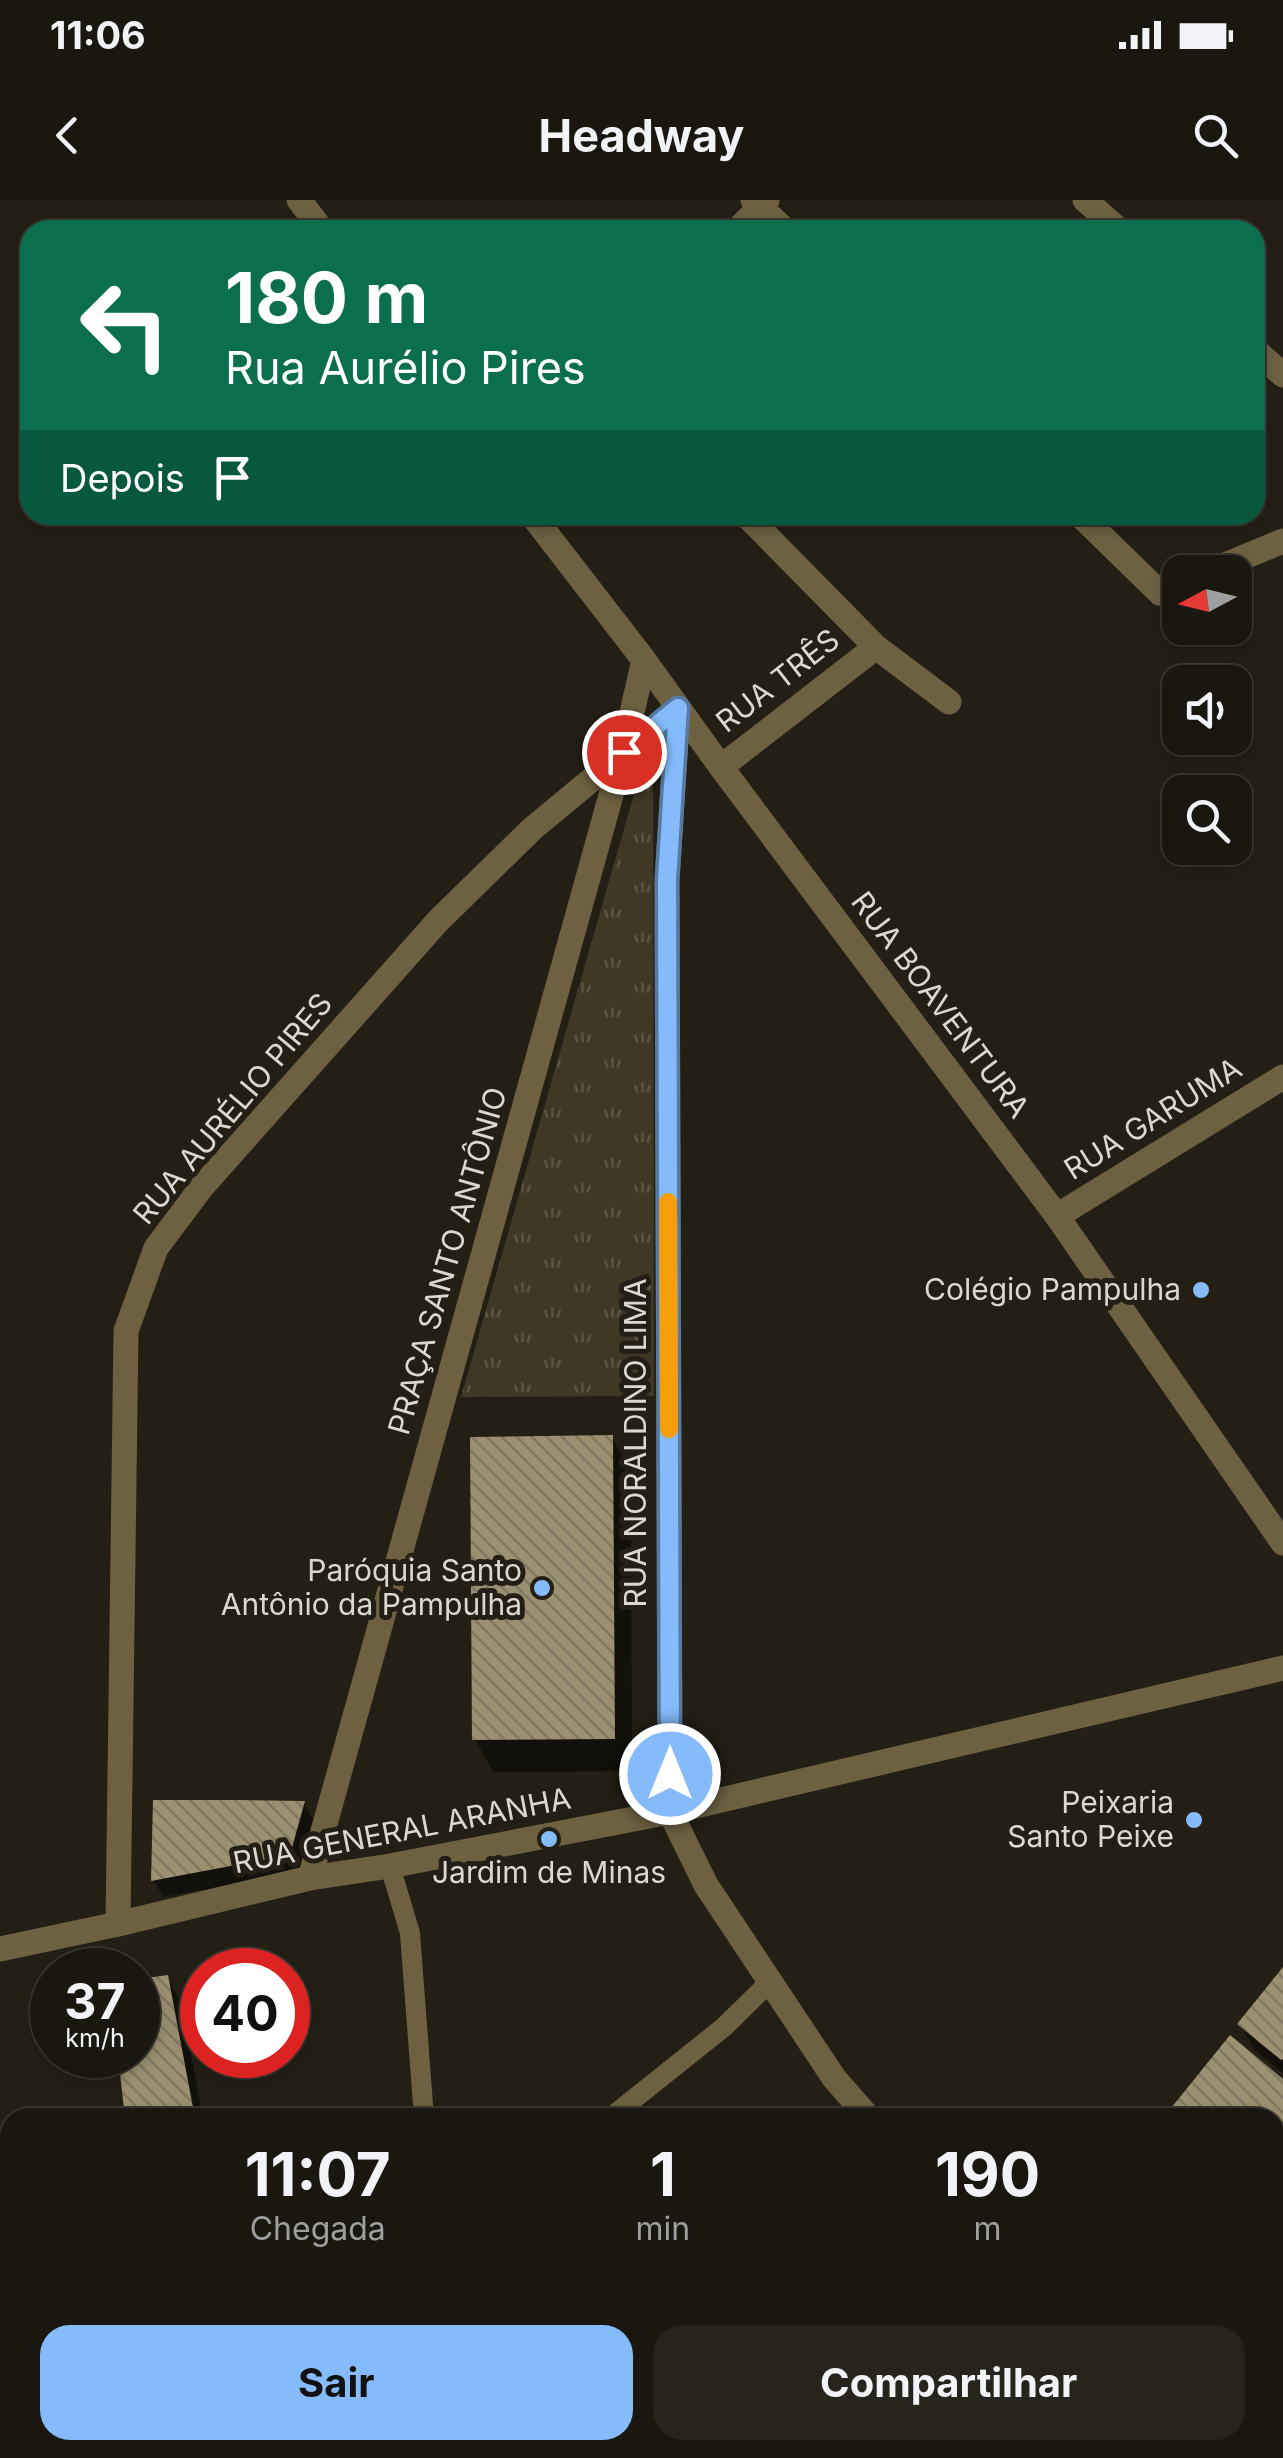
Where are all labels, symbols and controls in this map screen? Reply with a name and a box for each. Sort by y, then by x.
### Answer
text: 11:06 [50,12,146,58]
icon: back [40,108,95,163]
text: Headway [539,108,744,163]
icon: search [1188,108,1243,163]
text: 180 m [225,255,428,340]
icon: left [60,260,190,390]
text: Rua Aurélio Pires [225,340,586,395]
icon: arrive [205,450,260,505]
text: Depois [60,455,185,501]
north arrow [1162,555,1252,645]
map controls [1162,555,1252,865]
street label: RUA TRÊS [709,621,846,739]
button: sound [1162,665,1252,755]
pin [582,710,667,795]
icon: arrive [597,725,652,780]
button: search [1162,775,1252,865]
street label: RUA BOAVENTURA [844,884,1037,1124]
street label: RUA AURÉLIO PIRES [125,986,339,1231]
street label: RUA GARUMA [1057,1049,1248,1187]
street label: PRAÇA SANTO ANTÔNIO [380,1083,514,1438]
place label: Colégio Pampulha [924,1271,1181,1307]
street label: RUA NORALDINO LIMA [617,1278,653,1608]
marker: Colégio Pampulha [1190,1279,1212,1301]
place label: Paróquia Santo Antônio da Pampulha [221,1552,522,1622]
marker: Paróquia Santo Antônio da Pampulha [531,1577,553,1599]
position arrow [618,1722,722,1826]
street label: RUA GENERAL ARANHA [230,1780,574,1880]
place label: Peixaria Santo Peixe [1007,1784,1174,1854]
marker: Peixaria Santo Peixe [1183,1809,1205,1831]
marker: Jardim de Minas [538,1828,560,1850]
place label: Jardim de Minas [432,1854,666,1890]
speed limit sign: 40 [180,1948,310,2078]
text: 37 [64,1971,126,2031]
text: km/h [65,2023,125,2053]
text: 11:07 [245,2138,391,2210]
text: 1 [650,2138,676,2210]
text: 190 [935,2138,1040,2210]
text: Chegada [250,2209,386,2248]
text: min [635,2209,690,2248]
text: m [974,2209,1002,2248]
button: Sair [40,2325,633,2440]
button: Compartilhar [653,2325,1245,2440]

